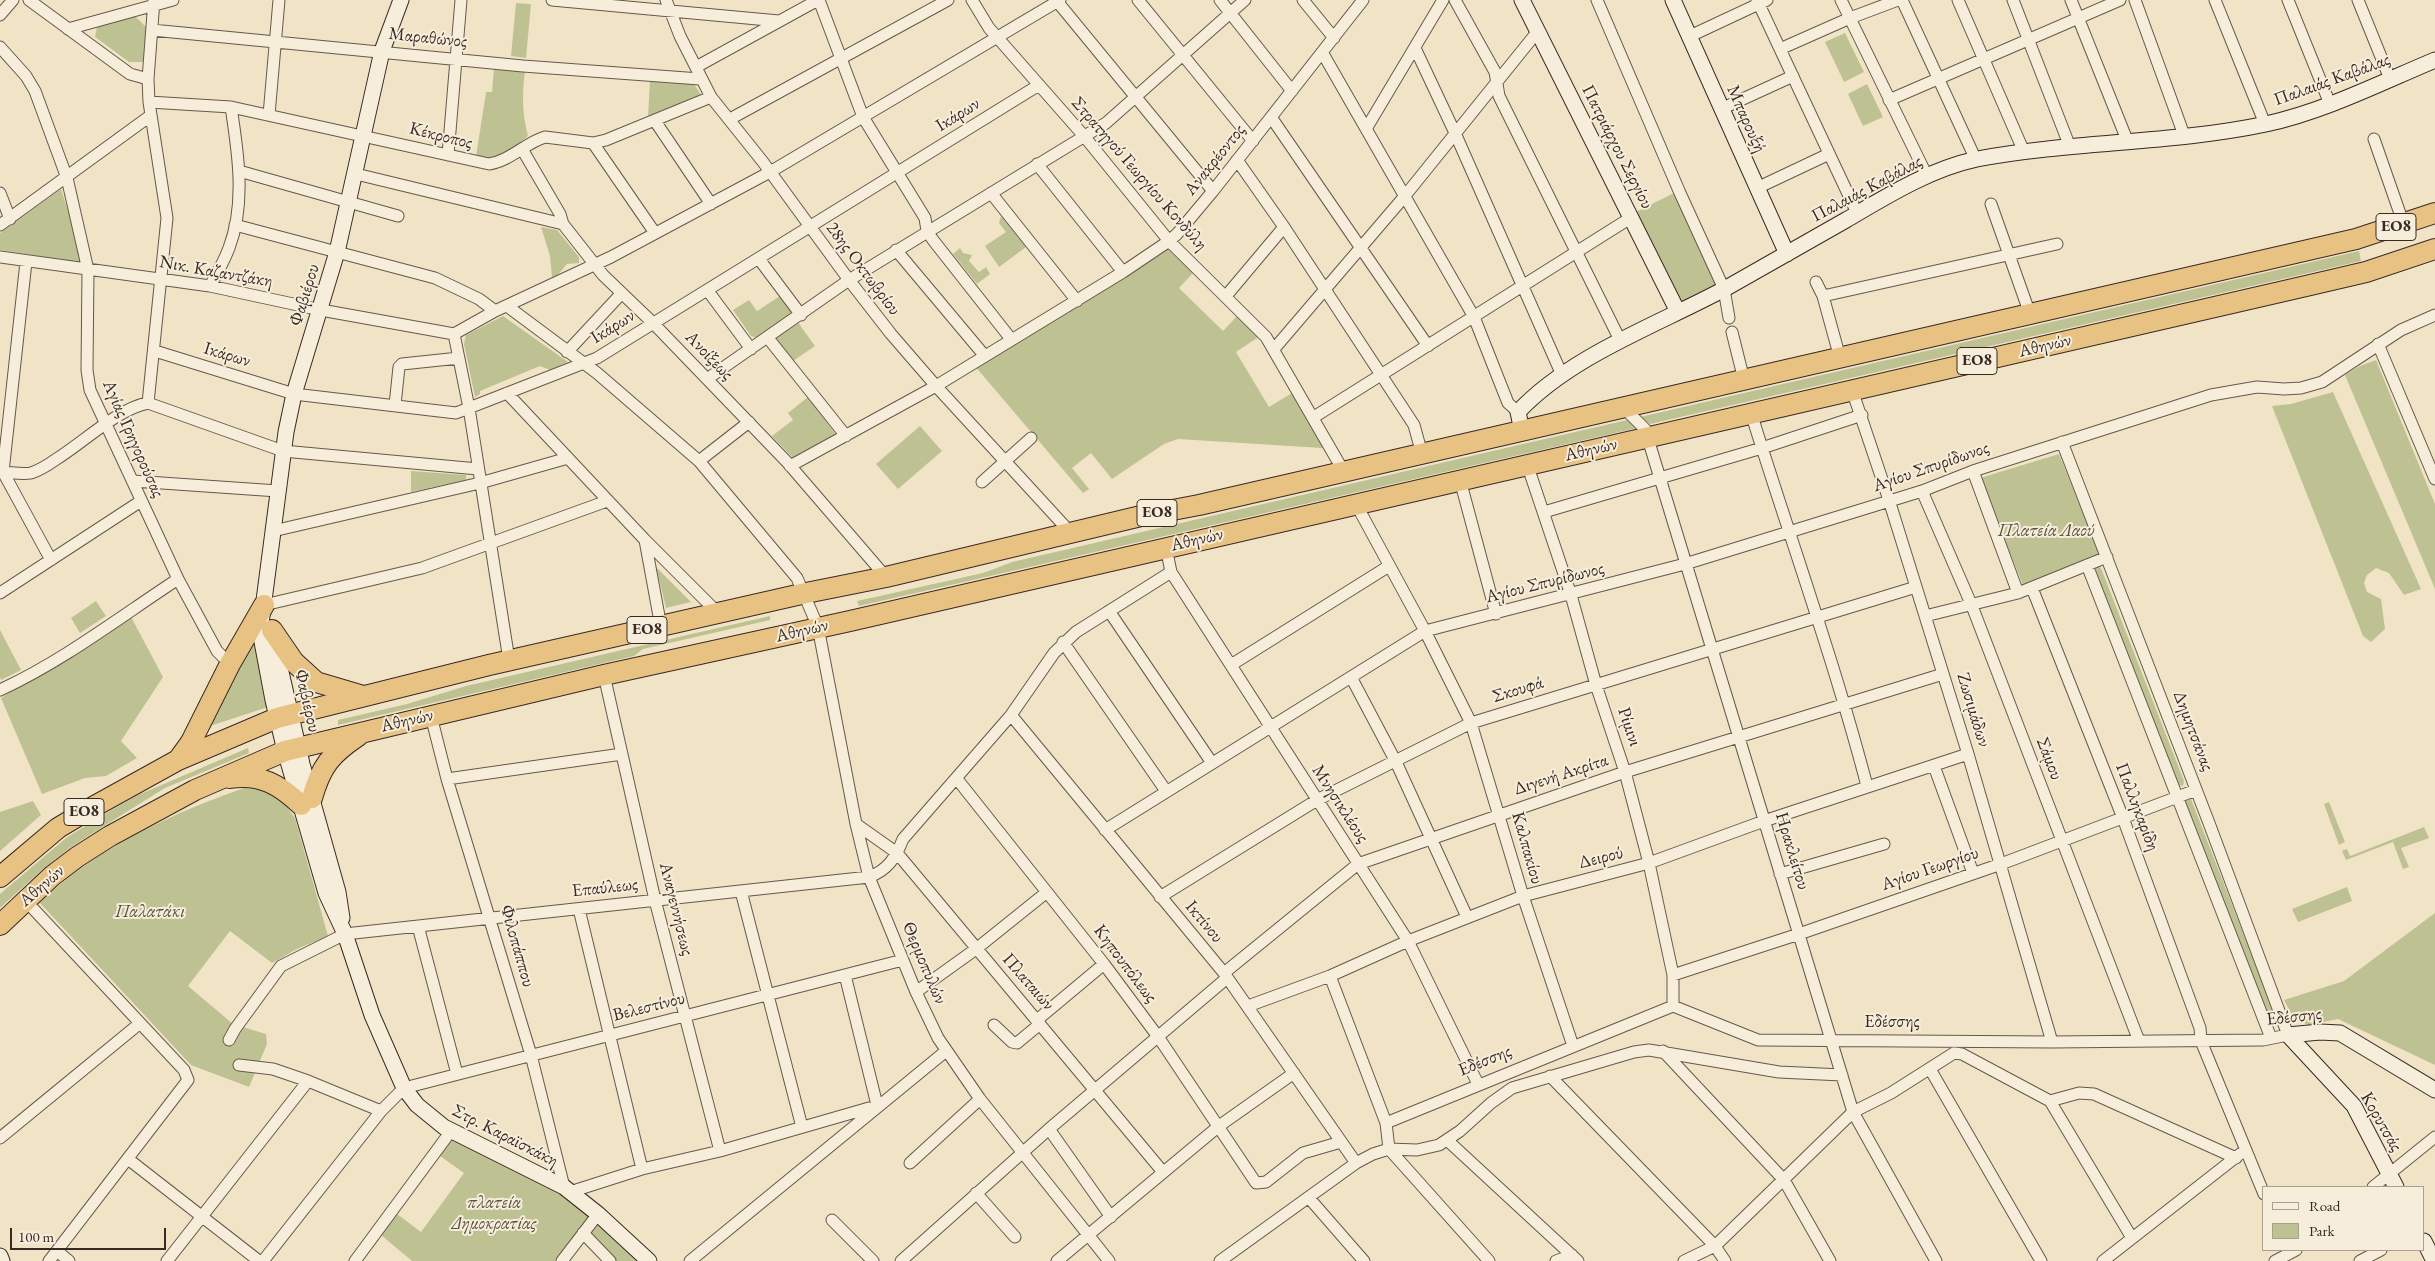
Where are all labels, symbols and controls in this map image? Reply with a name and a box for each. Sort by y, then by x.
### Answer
street label: Μαραθώνος [388,23,468,53]
street label: Παλαιάς Καβάλας [2271,49,2393,111]
street label: Πατριάρχου Σεργίου [1576,81,1658,213]
street label: Μπαρουξή [1722,82,1770,156]
street label: Ικάρων [932,93,984,137]
street label: Στρατηγού Γεωργίου Κονδύλη [1066,93,1212,255]
street label: Κέκροπος [407,118,475,154]
street label: Ανακρέοντος [1180,120,1250,200]
street label: Παλαιάς Καβάλας [1808,151,1926,227]
road number: ΕΟ8 [2376,213,2416,240]
street label: 28ης Οκτωβρίου [821,218,905,320]
street label: Νικ. Καζαντζάκη [158,251,274,293]
street label: Φαβιέρου [285,261,325,329]
street label: Ικάρων [587,305,639,349]
street label: Ανοίξεως [680,327,738,385]
street label: Αθηνών [2017,329,2073,363]
street label: Ικάρων [201,338,253,372]
road number: ΕΟ8 [1957,348,1997,374]
street label: Αγίας Γρηγορούσας [97,377,169,501]
street label: Αθηνών [1563,433,1619,467]
street label: Αγίου Σπυρίδωνος [1870,437,1992,497]
road number: ΕΟ8 [1137,499,1177,526]
park label: Πλατεία Λαού [1998,520,2094,542]
street label: Αθηνών [1169,523,1225,557]
street label: Αγίου Σπυρίδωνος [1483,558,1607,608]
street label: Αθηνών [774,614,830,648]
road number: ΕΟ8 [627,616,667,644]
street label: Φαβιέρου [289,668,325,734]
street label: Ζωσιμάδων [1951,670,1995,750]
street label: Σκουφά [1490,672,1546,708]
street label: Δημητσάνας [2168,688,2218,774]
street label: Αθηνών [379,704,435,738]
street label: Ρίμινι [1612,705,1646,749]
street label: Σάμου [2031,735,2067,783]
street label: Διγενή Ακρίτα [1511,750,1611,800]
street label: Παλληκαρίδη [2110,760,2164,854]
street label: Μνησικλέους [1307,761,1373,847]
road number: ΕΟ8 [64,799,104,826]
street label: Καλπακίου [1506,809,1548,887]
street label: Ηρακλείτου [1770,810,1814,892]
street label: Δειρού [1576,842,1626,874]
street label: Αγίου Γεωργίου [1879,842,1981,896]
street label: Αθηνών [15,860,69,912]
street label: Αναγεννήσεως [654,860,698,958]
street label: Επαύλεως [571,874,639,902]
street label: Ικτίνου [1180,896,1228,948]
park label: Παλατάκι [115,901,185,923]
street label: Φιλοπάππου [495,902,539,990]
street label: Θερμοπυλών [897,919,951,1007]
street label: Κηπουπόλεως [1089,921,1161,1007]
street label: Πλαταιών [997,949,1059,1015]
street label: Βελεστίνου [611,988,687,1026]
street label: Εδέσσης [2265,1003,2323,1031]
street label: Εδέσσης [1864,1011,1920,1033]
street label: Εδέσσης [1455,1041,1515,1081]
street label: Κορυτσάς [2355,1088,2407,1156]
street label: Στρ. Καραϊσκάκη [448,1100,562,1172]
legend [2262,1186,2425,1251]
park label: πλατεία Δημοκρατίας [451,1192,537,1234]
text: Road [2309,1196,2340,1215]
scale bar [12,1218,169,1250]
text: Park [2309,1221,2335,1240]
text: 100 m [18,1227,54,1246]

